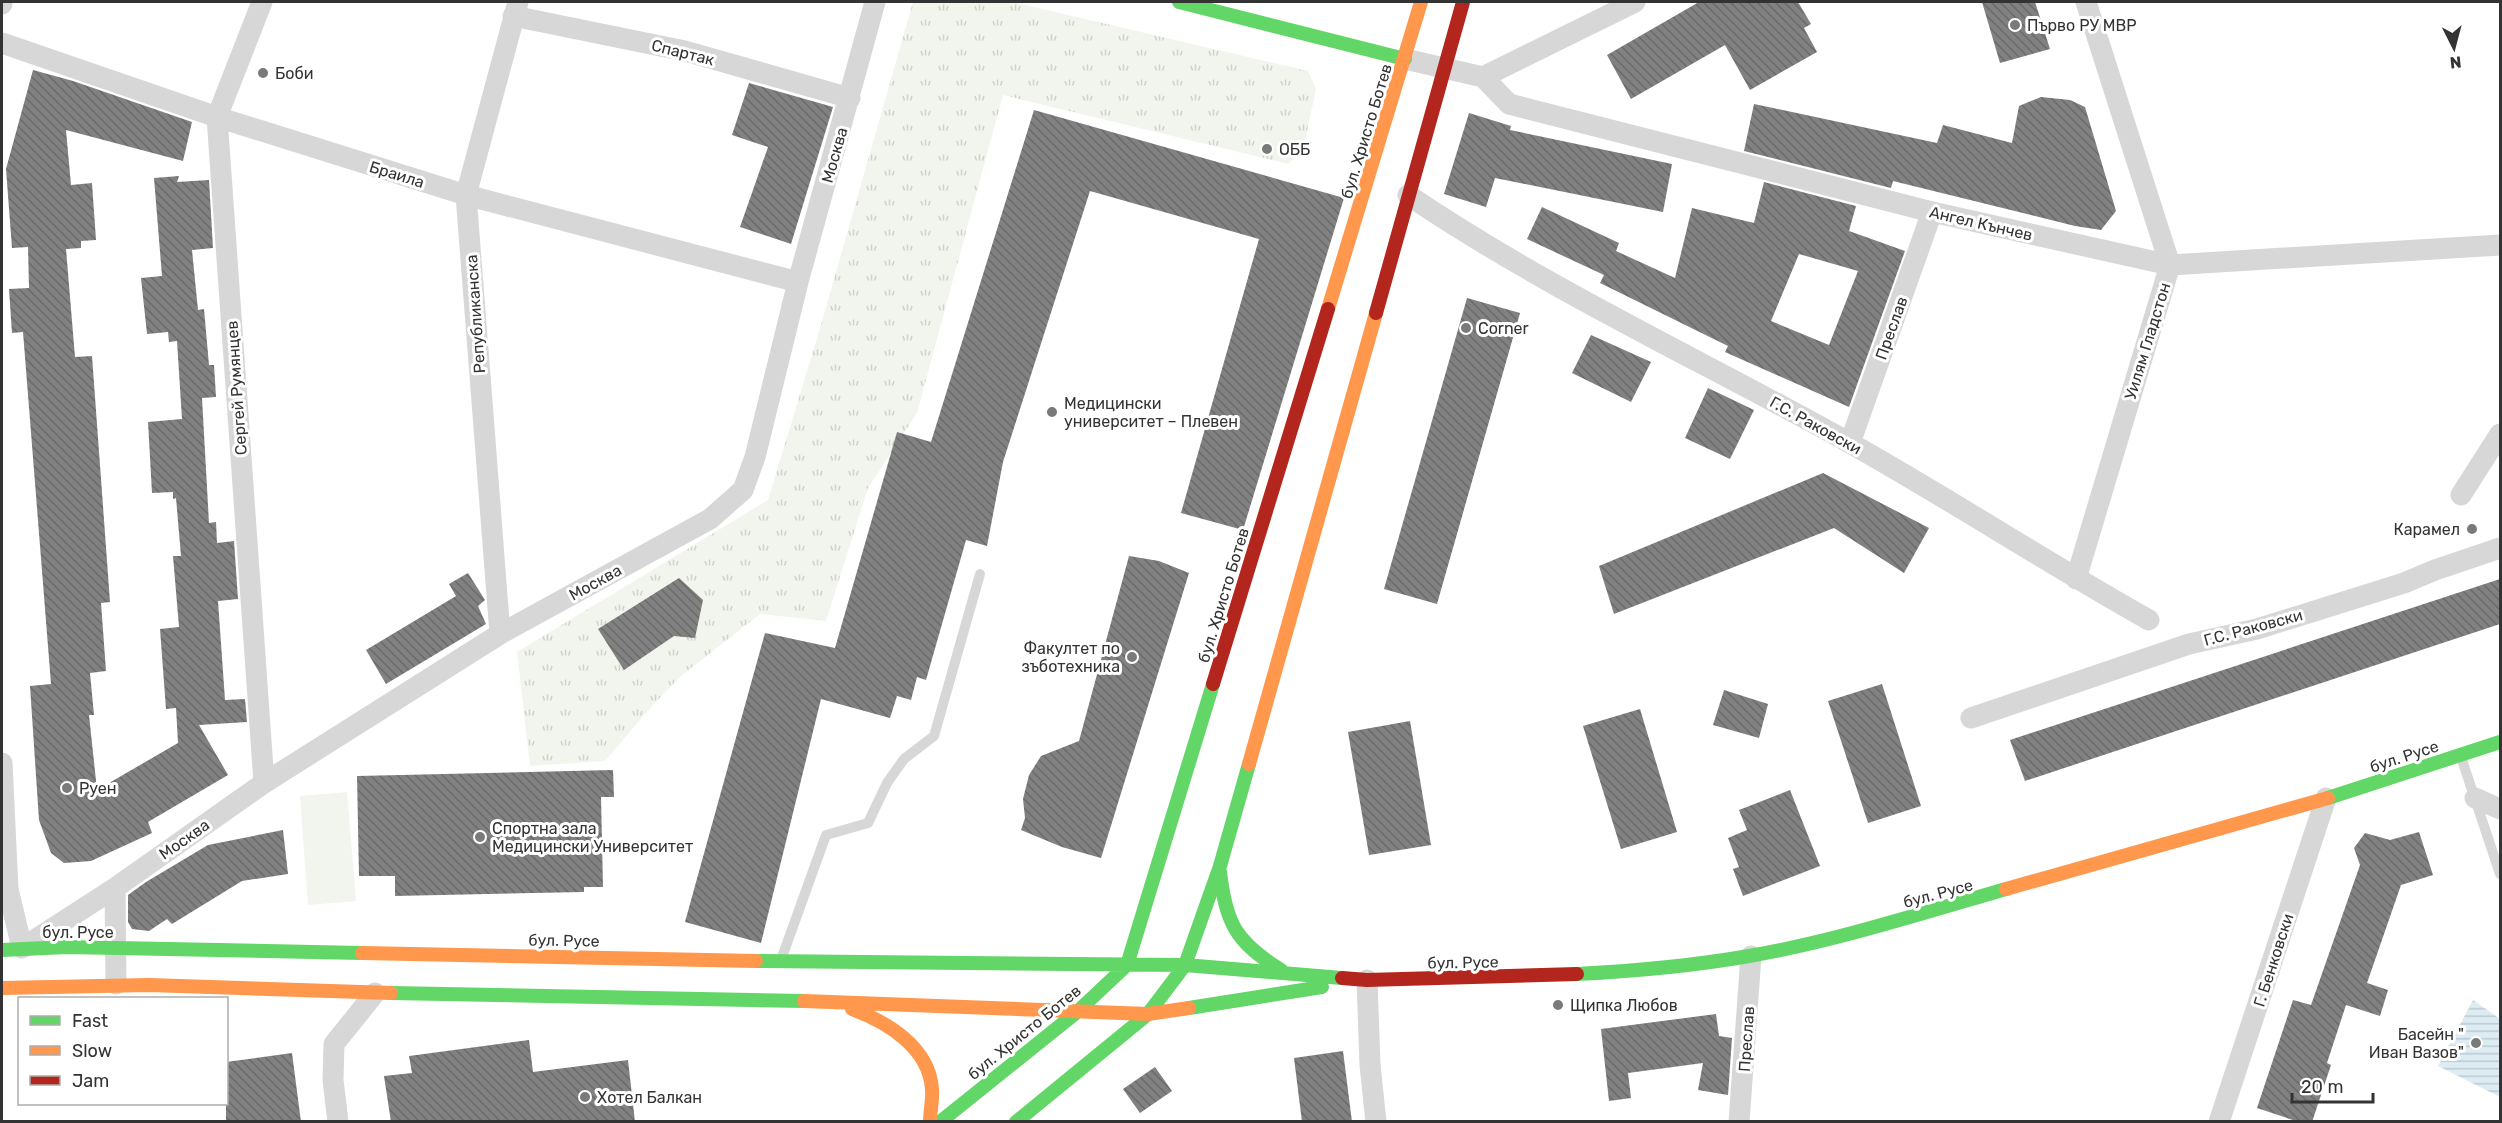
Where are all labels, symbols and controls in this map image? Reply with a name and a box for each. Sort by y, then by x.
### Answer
place label: Първо РУ МВР [2027,16,2136,35]
marker: Първо РУ МВР [2008,18,2022,32]
north arrow [2424,18,2484,78]
street label: Спартак [649,36,717,70]
text: N [2449,52,2462,72]
street label: бул. Христо Ботев [1337,61,1396,201]
place label: Боби [275,64,313,83]
marker: Боби [256,66,270,80]
street label: Москва [817,125,851,185]
place label: ОББ [1279,140,1310,159]
marker: ОББ [1260,142,1274,156]
street label: Браила [367,157,427,192]
street label: Ангел Кънчев [1928,202,2034,245]
street label: Републиканска [462,254,489,374]
street label: Уилям Гладстон [2121,280,2174,402]
street label: Преслав [1871,294,1912,362]
place label: Corner [1478,319,1529,338]
street label: Сергей Румянцев [222,320,251,456]
marker: Corner [1459,321,1473,335]
street label: Г.С. Раковски [1767,392,1865,458]
place label: Медицински университет – Плевен [1064,394,1238,431]
marker: Медицински университет – Плевен [1045,405,1059,419]
place label: Карамел [2393,520,2460,539]
marker: Карамел [2465,522,2479,536]
street label: бул. Христо Ботев [1194,525,1253,665]
street label: Москва [566,560,625,605]
street label: Г.С. Раковски [2202,605,2305,650]
place label: Факултет по зъботехника [1022,639,1120,676]
marker: Факултет по зъботехника [1125,650,1139,664]
street label: бул. Русе [2367,736,2441,777]
place label: Руен [79,779,116,798]
marker: Руен [60,781,74,795]
street label: Москва [155,815,213,864]
place label: Спортна зала Медицински Университет [492,819,693,856]
marker: Спортна зала Медицински Университет [473,830,487,844]
street label: бул. Русе [1901,875,1975,912]
street label: Г. Бенковски [2249,911,2298,1009]
street label: бул. Русе [42,923,114,942]
street label: бул. Русе [528,930,600,951]
street label: бул. Русе [1427,952,1499,973]
street label: бул. Христо Ботев [964,981,1085,1084]
place label: Щипка Любов [1570,996,1678,1015]
legend [18,997,228,1105]
marker: Щипка Любов [1551,998,1565,1012]
street label: Преслав [1735,1006,1758,1073]
text: Fast [72,1010,108,1032]
place label: Басейн " Иван Вазов" [2369,1025,2464,1062]
marker: Басейн " Иван Вазов" [2469,1036,2483,1050]
text: Slow [72,1040,112,1062]
scale bar [2292,1066,2373,1104]
text: Jam [72,1070,109,1092]
text: 20 m [2301,1076,2343,1098]
place label: Хотел Балкан [597,1088,702,1107]
marker: Хотел Балкан [578,1090,592,1104]

